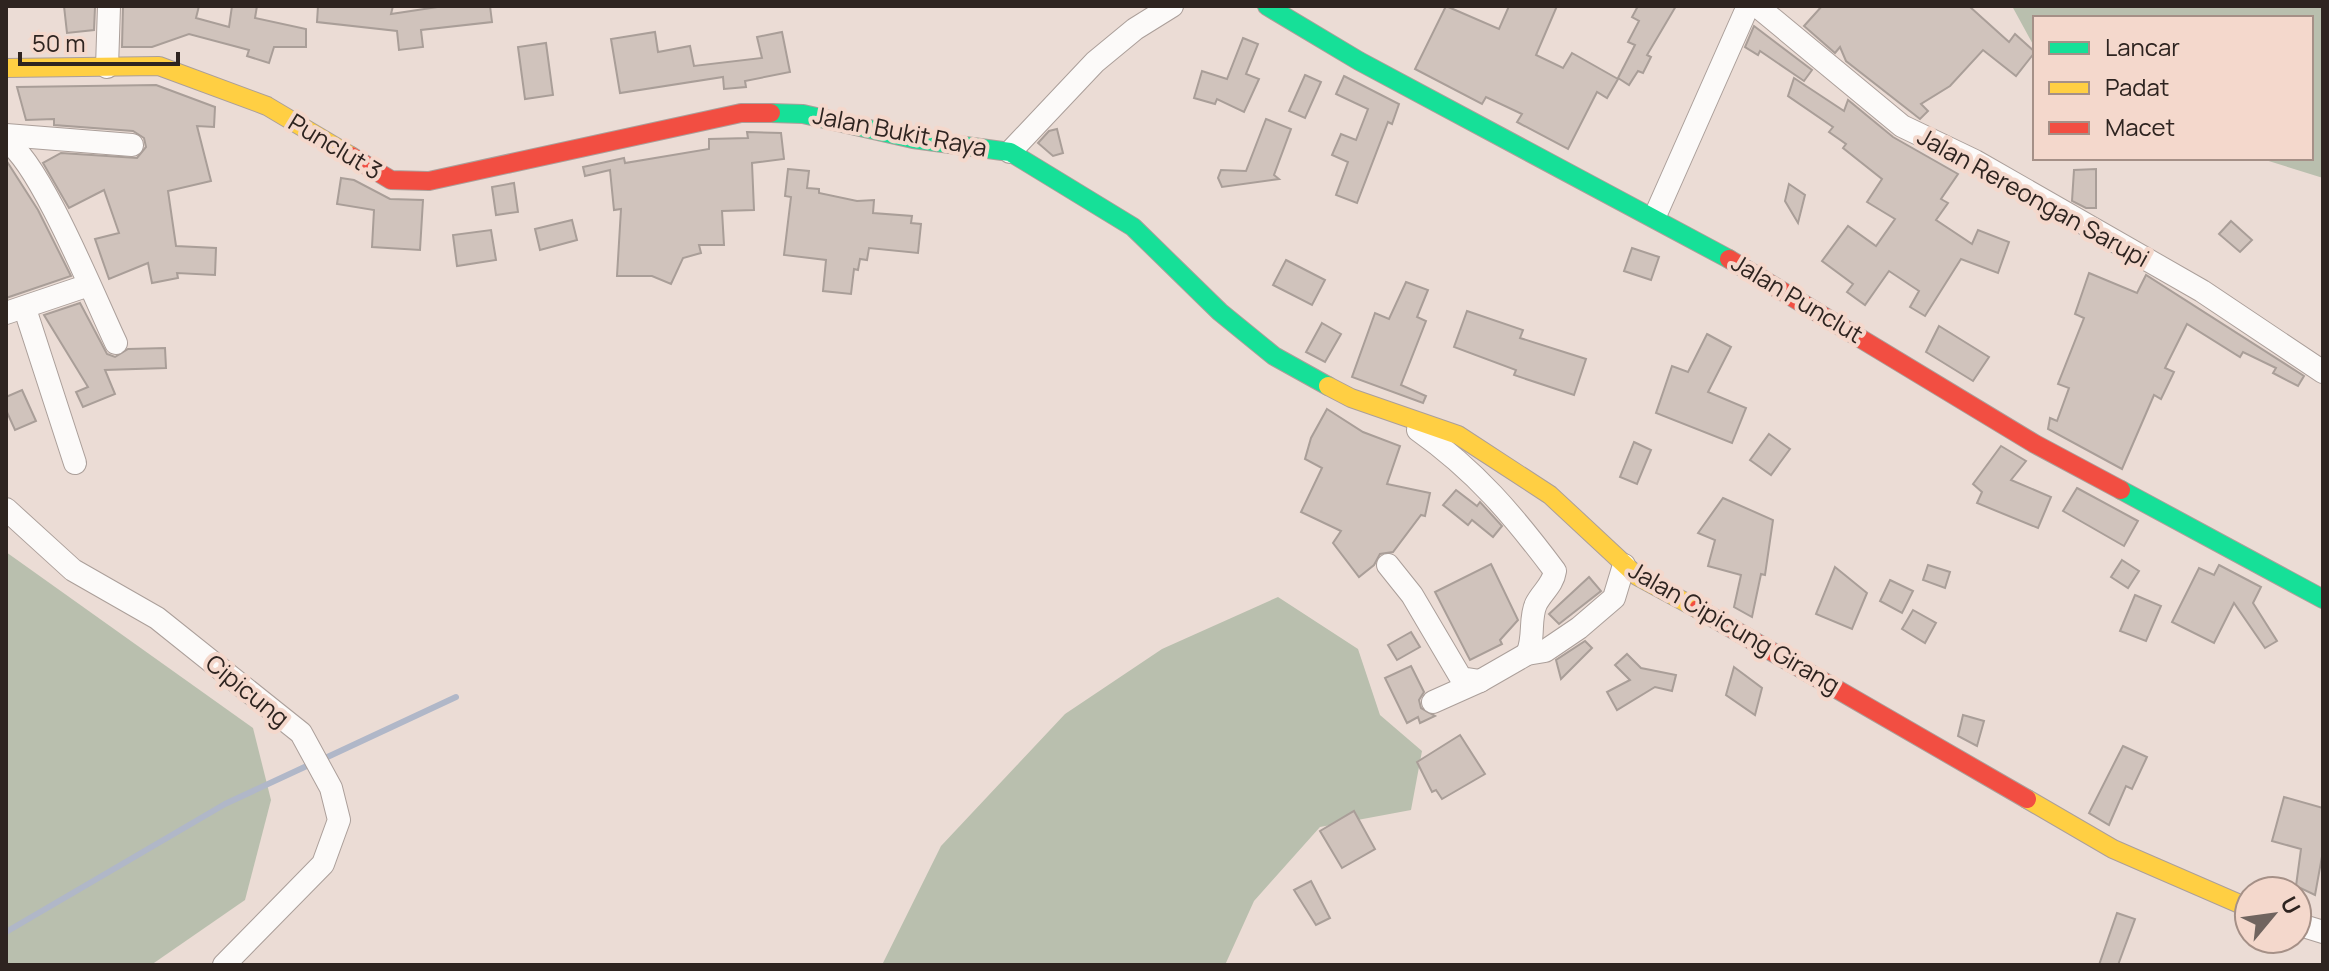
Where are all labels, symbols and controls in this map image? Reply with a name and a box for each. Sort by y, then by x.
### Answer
scale bar [20,16,178,66]
legend [2033,16,2313,160]
text: 50 m [32,26,86,59]
text: Lancar [2105,30,2180,63]
text: Padat [2105,70,2169,103]
street label: Jalan Bukit Raya [810,97,990,164]
street label: Punclut 3 [283,105,389,186]
text: Macet [2105,110,2175,143]
street label: Jalan Rereongan Sarupi [1912,119,2155,274]
street label: Jalan Punclut [1726,246,1870,350]
street label: Jalan Cipicung Girang [1623,553,1846,701]
street label: Cipicung [199,646,297,734]
north arrow [2233,875,2313,955]
text: U [2274,891,2307,920]

